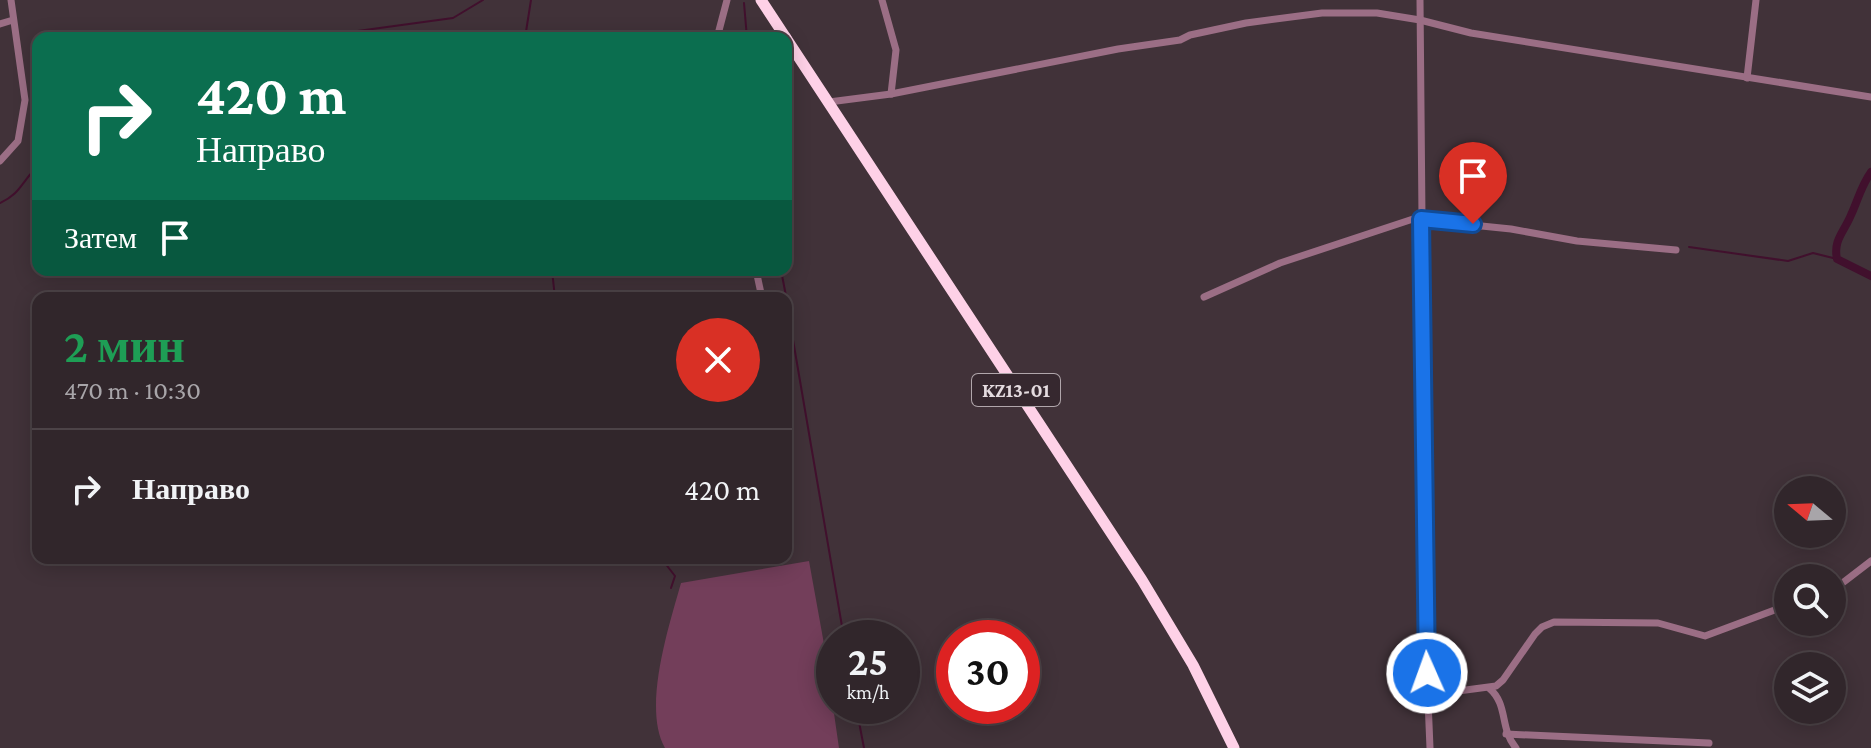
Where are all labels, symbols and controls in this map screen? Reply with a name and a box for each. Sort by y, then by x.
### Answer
icon: right [64,64,168,168]
text: 420 m [196,64,346,126]
text: Направо [196,130,326,170]
pin [1439,142,1507,224]
icon: arrive [1451,154,1495,198]
icon: arrive [153,216,197,260]
text: Затем [64,221,137,254]
button: close [676,318,760,402]
text: 2 мин [64,319,185,372]
road number: KZ13-01 [972,374,1060,406]
text: 470 m · 10:30 [64,376,201,405]
icon: right [64,467,108,511]
text: Направо [132,472,250,505]
text: 420 m [684,473,760,506]
north arrow [1774,476,1846,548]
map controls [1774,476,1846,724]
button: search [1774,564,1846,636]
speed limit sign: 30 [936,620,1040,724]
position arrow [1385,631,1469,715]
text: 25 [848,639,888,684]
button: layers [1774,652,1846,724]
text: km/h [846,681,890,703]

